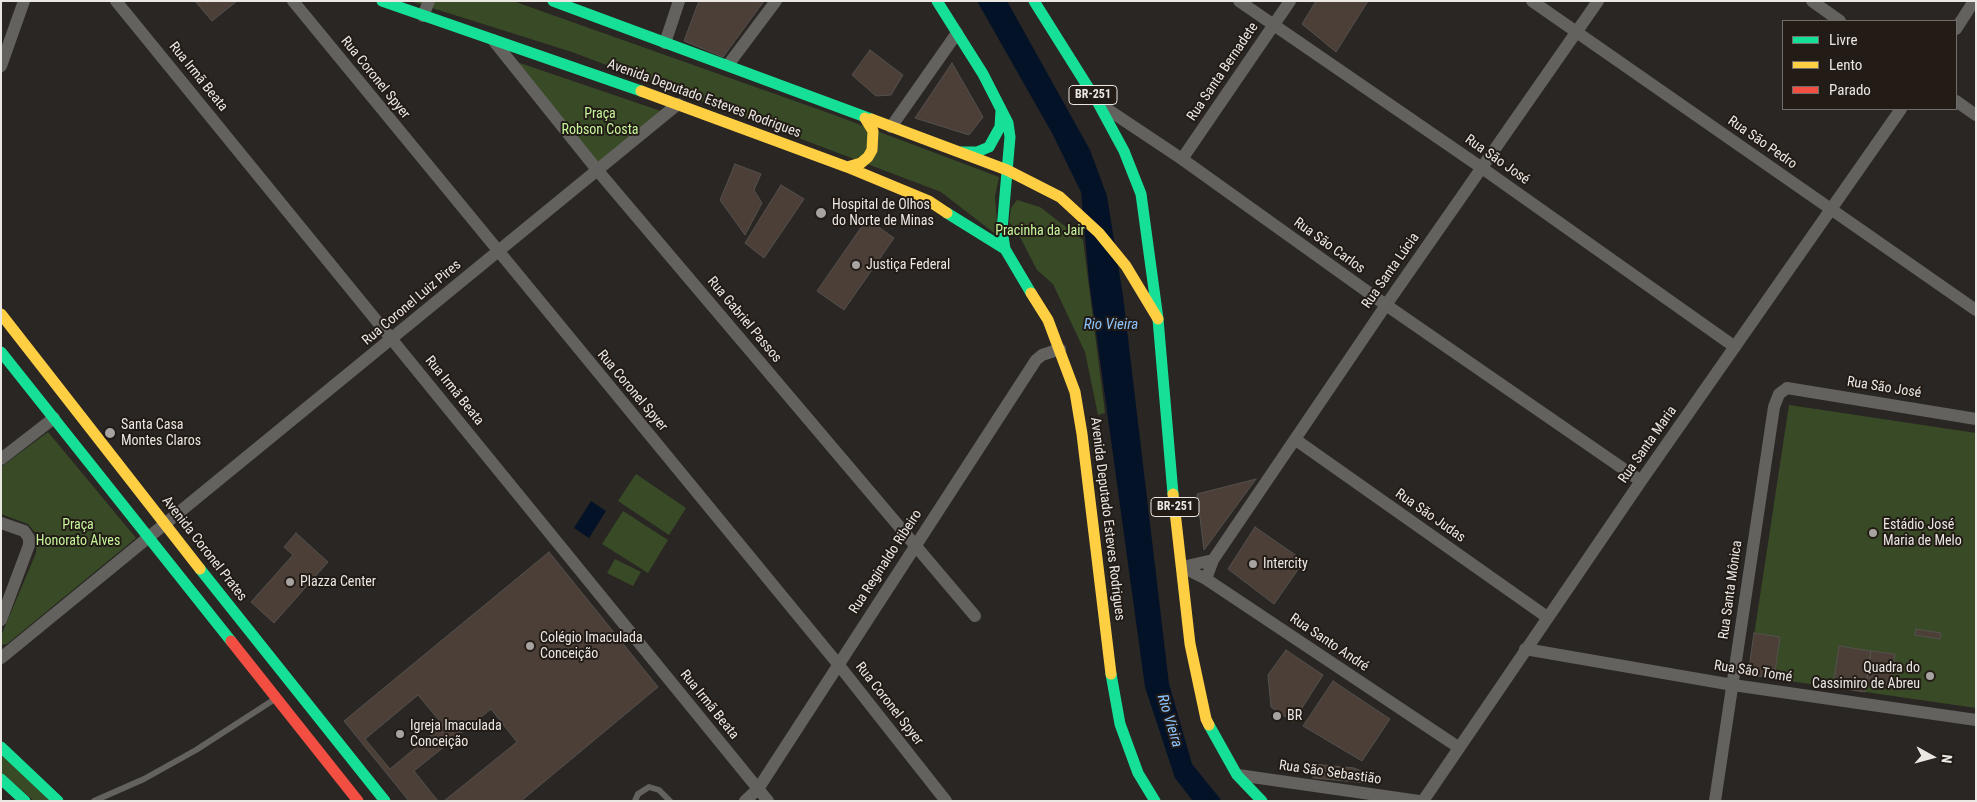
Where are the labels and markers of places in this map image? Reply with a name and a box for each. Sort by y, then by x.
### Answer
place label: Hospital de Olhos do Norte de Minas [832,197,934,230]
marker: Hospital de Olhos do Norte de Minas [814,206,828,220]
place label: Justiça Federal [866,257,950,273]
marker: Justiça Federal [850,259,862,271]
place label: Santa Casa Montes Claros [121,417,201,450]
marker: Santa Casa Montes Claros [103,426,117,440]
place label: Estádio José Maria de Melo [1883,517,1962,550]
marker: Estádio José Maria de Melo [1867,527,1879,539]
place label: Intercity [1263,556,1308,572]
marker: Intercity [1247,558,1259,570]
place label: Plazza Center [300,574,376,590]
marker: Plazza Center [284,576,296,588]
place label: Colégio Imaculada Conceição [540,630,643,662]
marker: Colégio Imaculada Conceição [524,640,536,652]
place label: Quadra do Cassimiro de Abreu [1812,660,1920,692]
marker: Quadra do Cassimiro de Abreu [1924,670,1936,682]
place label: BR [1287,708,1302,724]
marker: BR [1271,710,1283,722]
place label: Igreja Imaculada Conceição [410,718,502,750]
marker: Igreja Imaculada Conceição [394,728,406,740]

